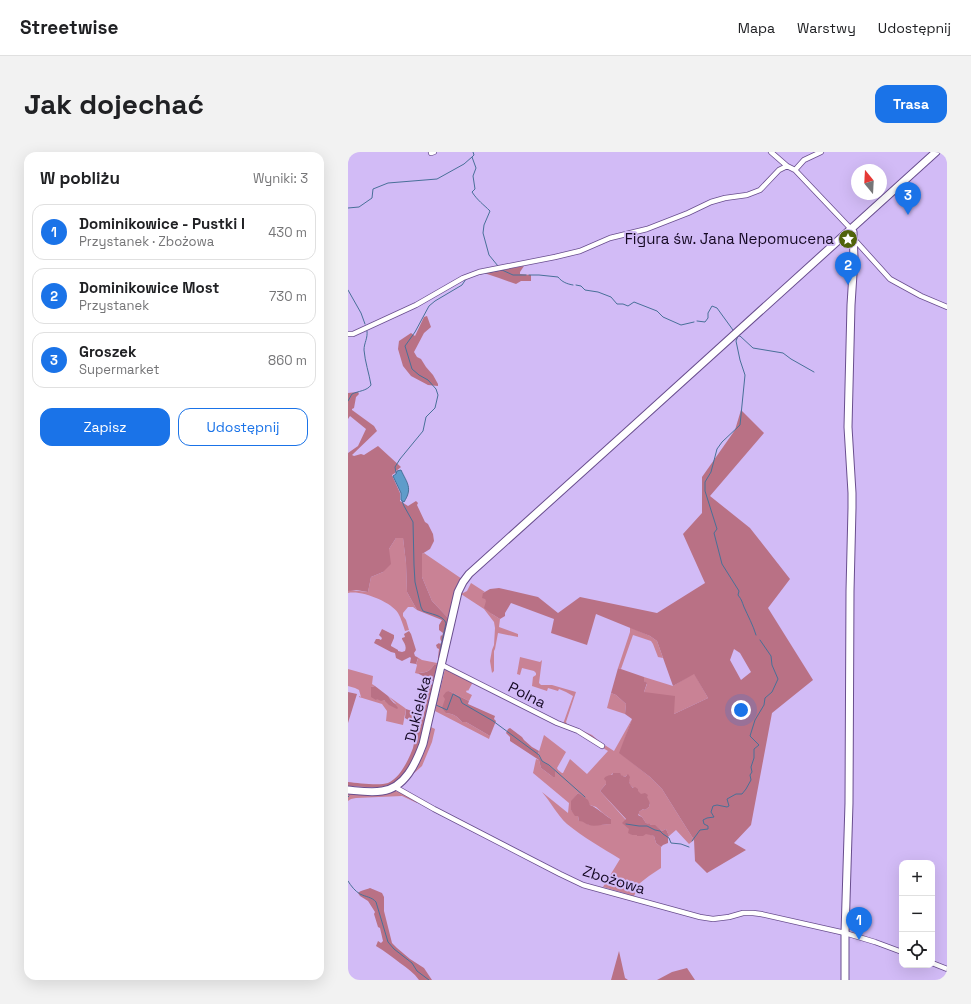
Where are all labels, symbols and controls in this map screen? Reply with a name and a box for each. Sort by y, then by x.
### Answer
text: Streetwise [20,15,119,40]
text: Mapa [738,19,775,37]
text: Warstwy [797,19,856,37]
text: Udostępnij [878,19,951,37]
button: Trasa [875,85,947,123]
text: Jak dojechać [24,86,204,122]
north arrow [851,164,887,200]
text: W pobliżu [40,167,120,189]
text: Wyniki: 3 [253,170,308,187]
pin: 3 [895,182,921,215]
text: Dominikowice - Pustki I [79,214,245,233]
text: 1 [51,224,57,241]
text: 430 m [268,224,307,241]
place icon: Figura św. Jana Nepomucena [837,228,859,250]
place label: Figura św. Jana Nepomucena [625,229,834,248]
text: Przystanek · Zbożowa [79,233,214,250]
pin: 2 [835,252,861,285]
text: Dominikowice Most [79,278,219,297]
text: 2 [50,288,58,305]
text: 730 m [269,288,307,305]
text: Przystanek [79,297,149,314]
text: Groszek [79,342,136,361]
text: 3 [50,352,58,369]
text: 860 m [268,352,307,369]
text: Supermarket [79,361,160,378]
button: Zapisz [40,408,170,446]
button: Udostępnij [178,408,308,446]
street label: Dukielska [400,673,435,744]
street label: Polna [505,677,549,712]
your location [731,700,751,720]
map controls [899,860,935,968]
button: + [899,860,935,896]
street label: Zbożowa [581,861,648,898]
button: − [899,896,935,932]
pin: 1 [846,907,872,940]
button: locate [899,932,935,968]

